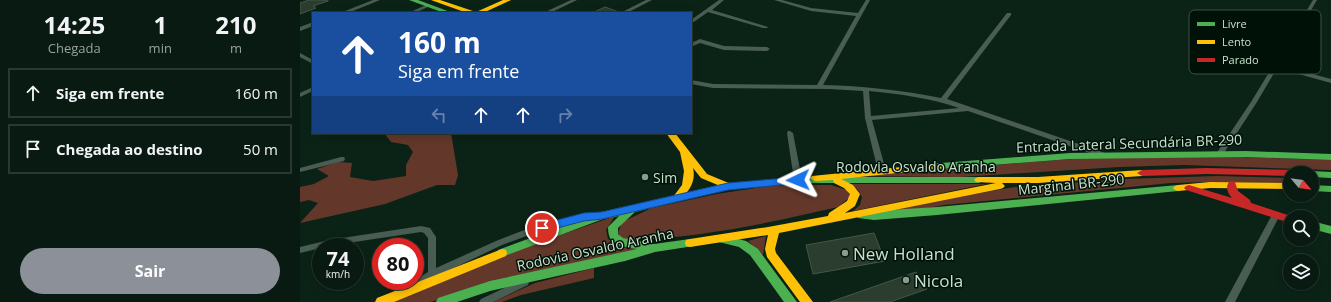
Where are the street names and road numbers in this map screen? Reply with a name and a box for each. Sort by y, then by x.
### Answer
street label: Entrada Lateral Secundária BR-290 [1016,130,1242,156]
street label: Rodovia Osvaldo Aranha [836,157,996,176]
street label: Marginal BR-290 [1017,169,1125,199]
street label: Rodovia Osvaldo Aranha [515,223,675,275]

